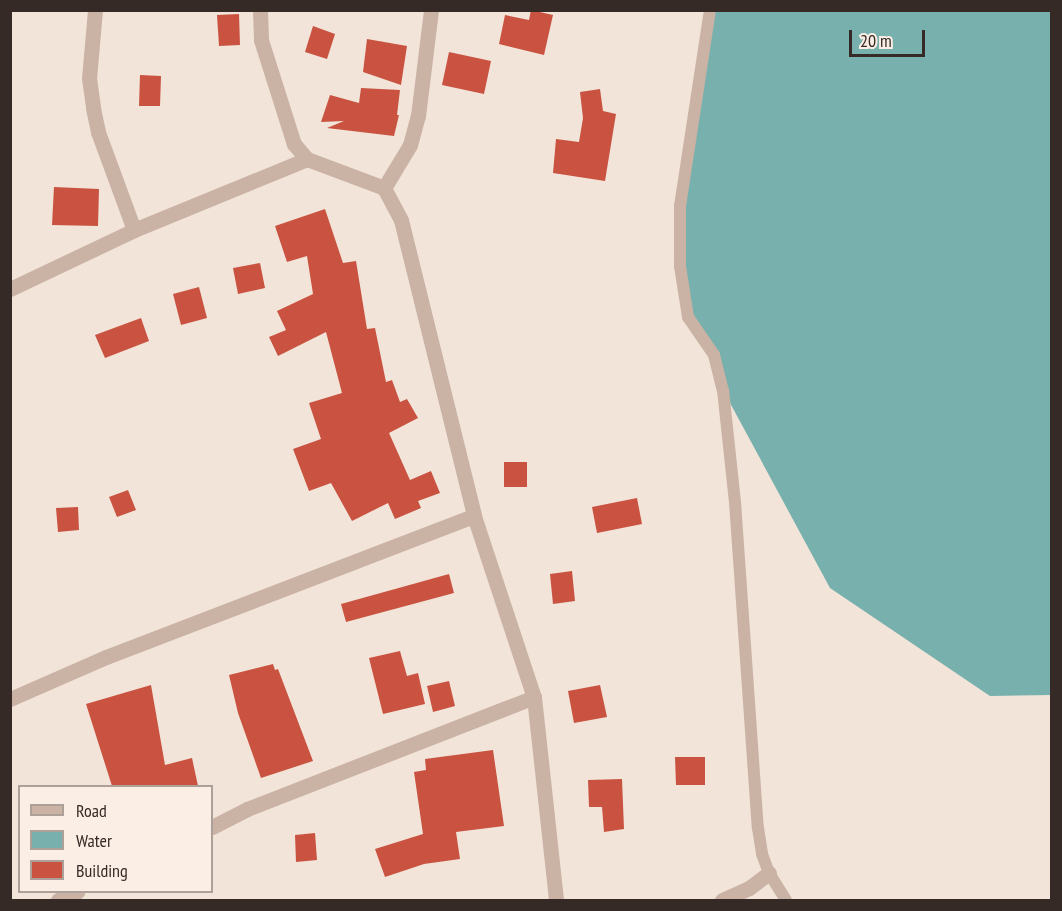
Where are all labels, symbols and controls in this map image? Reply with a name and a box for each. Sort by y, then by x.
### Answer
scale bar [852,18,928,56]
text: 20 m [860,29,892,52]
legend [18,785,213,893]
text: Road [76,799,107,822]
text: Water [76,829,112,852]
text: Building [76,859,128,882]

